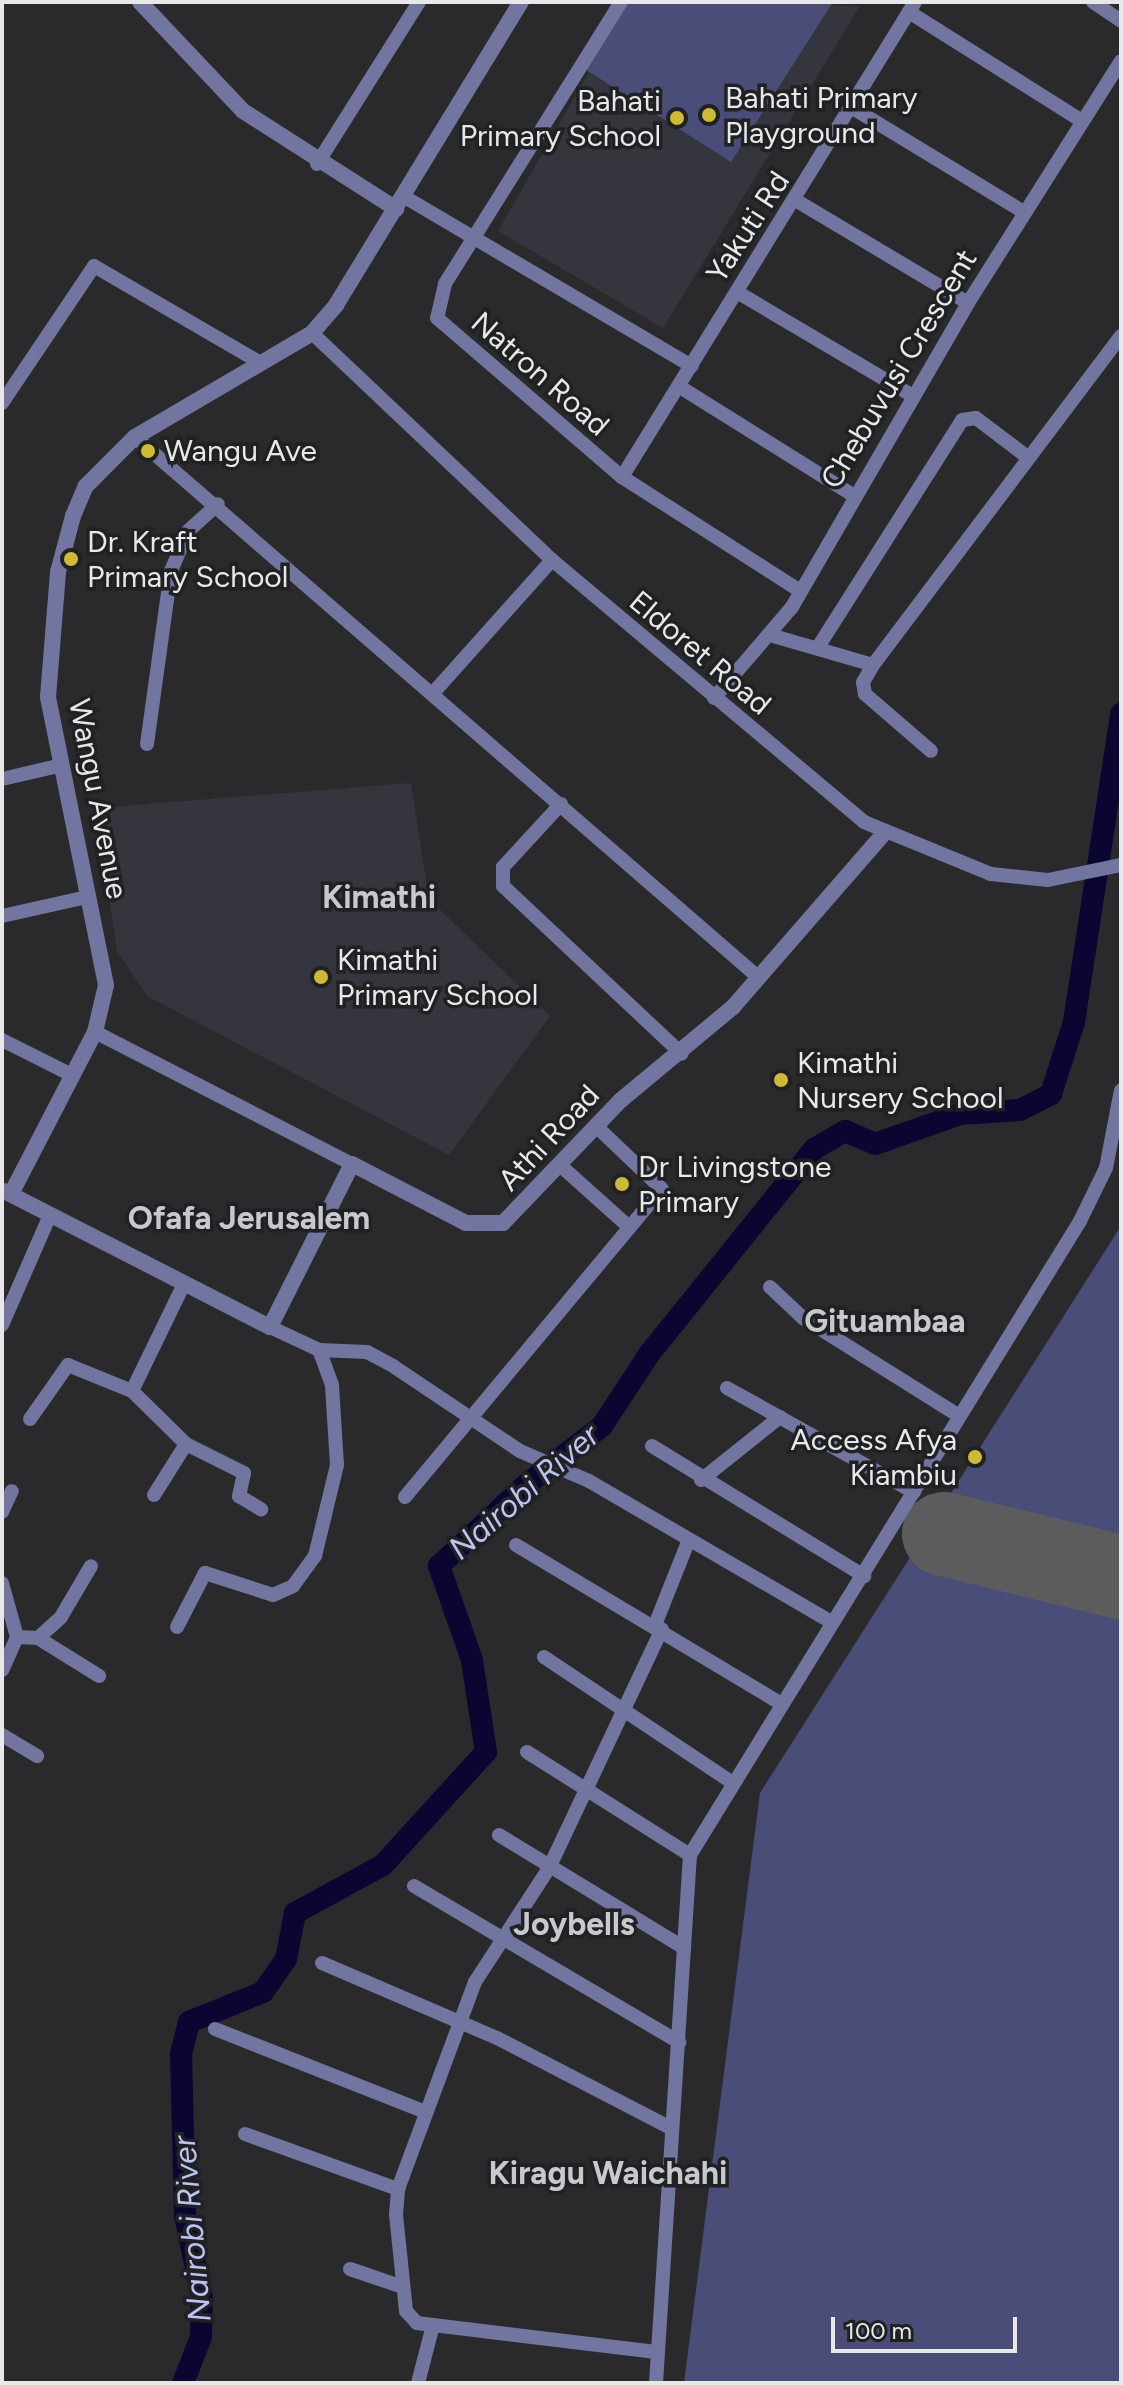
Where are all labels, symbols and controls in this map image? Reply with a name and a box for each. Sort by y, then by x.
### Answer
place label: Bahati Primary Playground [725,80,917,150]
place label: Bahati Primary School [460,83,661,154]
marker: Bahati Primary Playground [700,106,718,124]
marker: Bahati Primary School [668,109,686,127]
street label: Yakuti Rd [699,165,797,289]
street label: Chebuvusi Crescent [813,243,985,495]
street label: Natron Road [464,304,616,444]
place label: Wangu Ave [164,433,317,469]
marker: Wangu Ave [139,442,157,460]
place label: Dr. Kraft Primary School [87,524,288,594]
marker: Dr. Kraft Primary School [62,550,80,568]
street label: Eldoret Road [622,583,778,723]
street label: Wangu Avenue [61,696,135,902]
district label: Kimathi [322,878,436,916]
place label: Kimathi Primary School [337,942,538,1012]
marker: Kimathi Primary School [312,968,330,986]
place label: Kimathi Nursery School [797,1045,1004,1116]
marker: Kimathi Nursery School [772,1071,790,1089]
street label: Athi Road [491,1078,607,1198]
place label: Dr Livingstone Primary [638,1149,831,1220]
marker: Dr Livingstone Primary [613,1175,631,1193]
district label: Ofafa Jerusalem [128,1199,370,1237]
district label: Gituambaa [804,1302,966,1340]
water label: Nairobi River [441,1416,607,1568]
place label: Access Afya Kiambiu [791,1422,957,1492]
marker: Access Afya Kiambiu [964,1446,986,1468]
district label: Joybells [513,1905,635,1943]
water label: Nairobi River [165,2134,219,2324]
district label: Kiragu Waichahi [489,2154,727,2192]
scale bar [835,2301,1021,2351]
text: 100 m [845,2316,912,2345]

